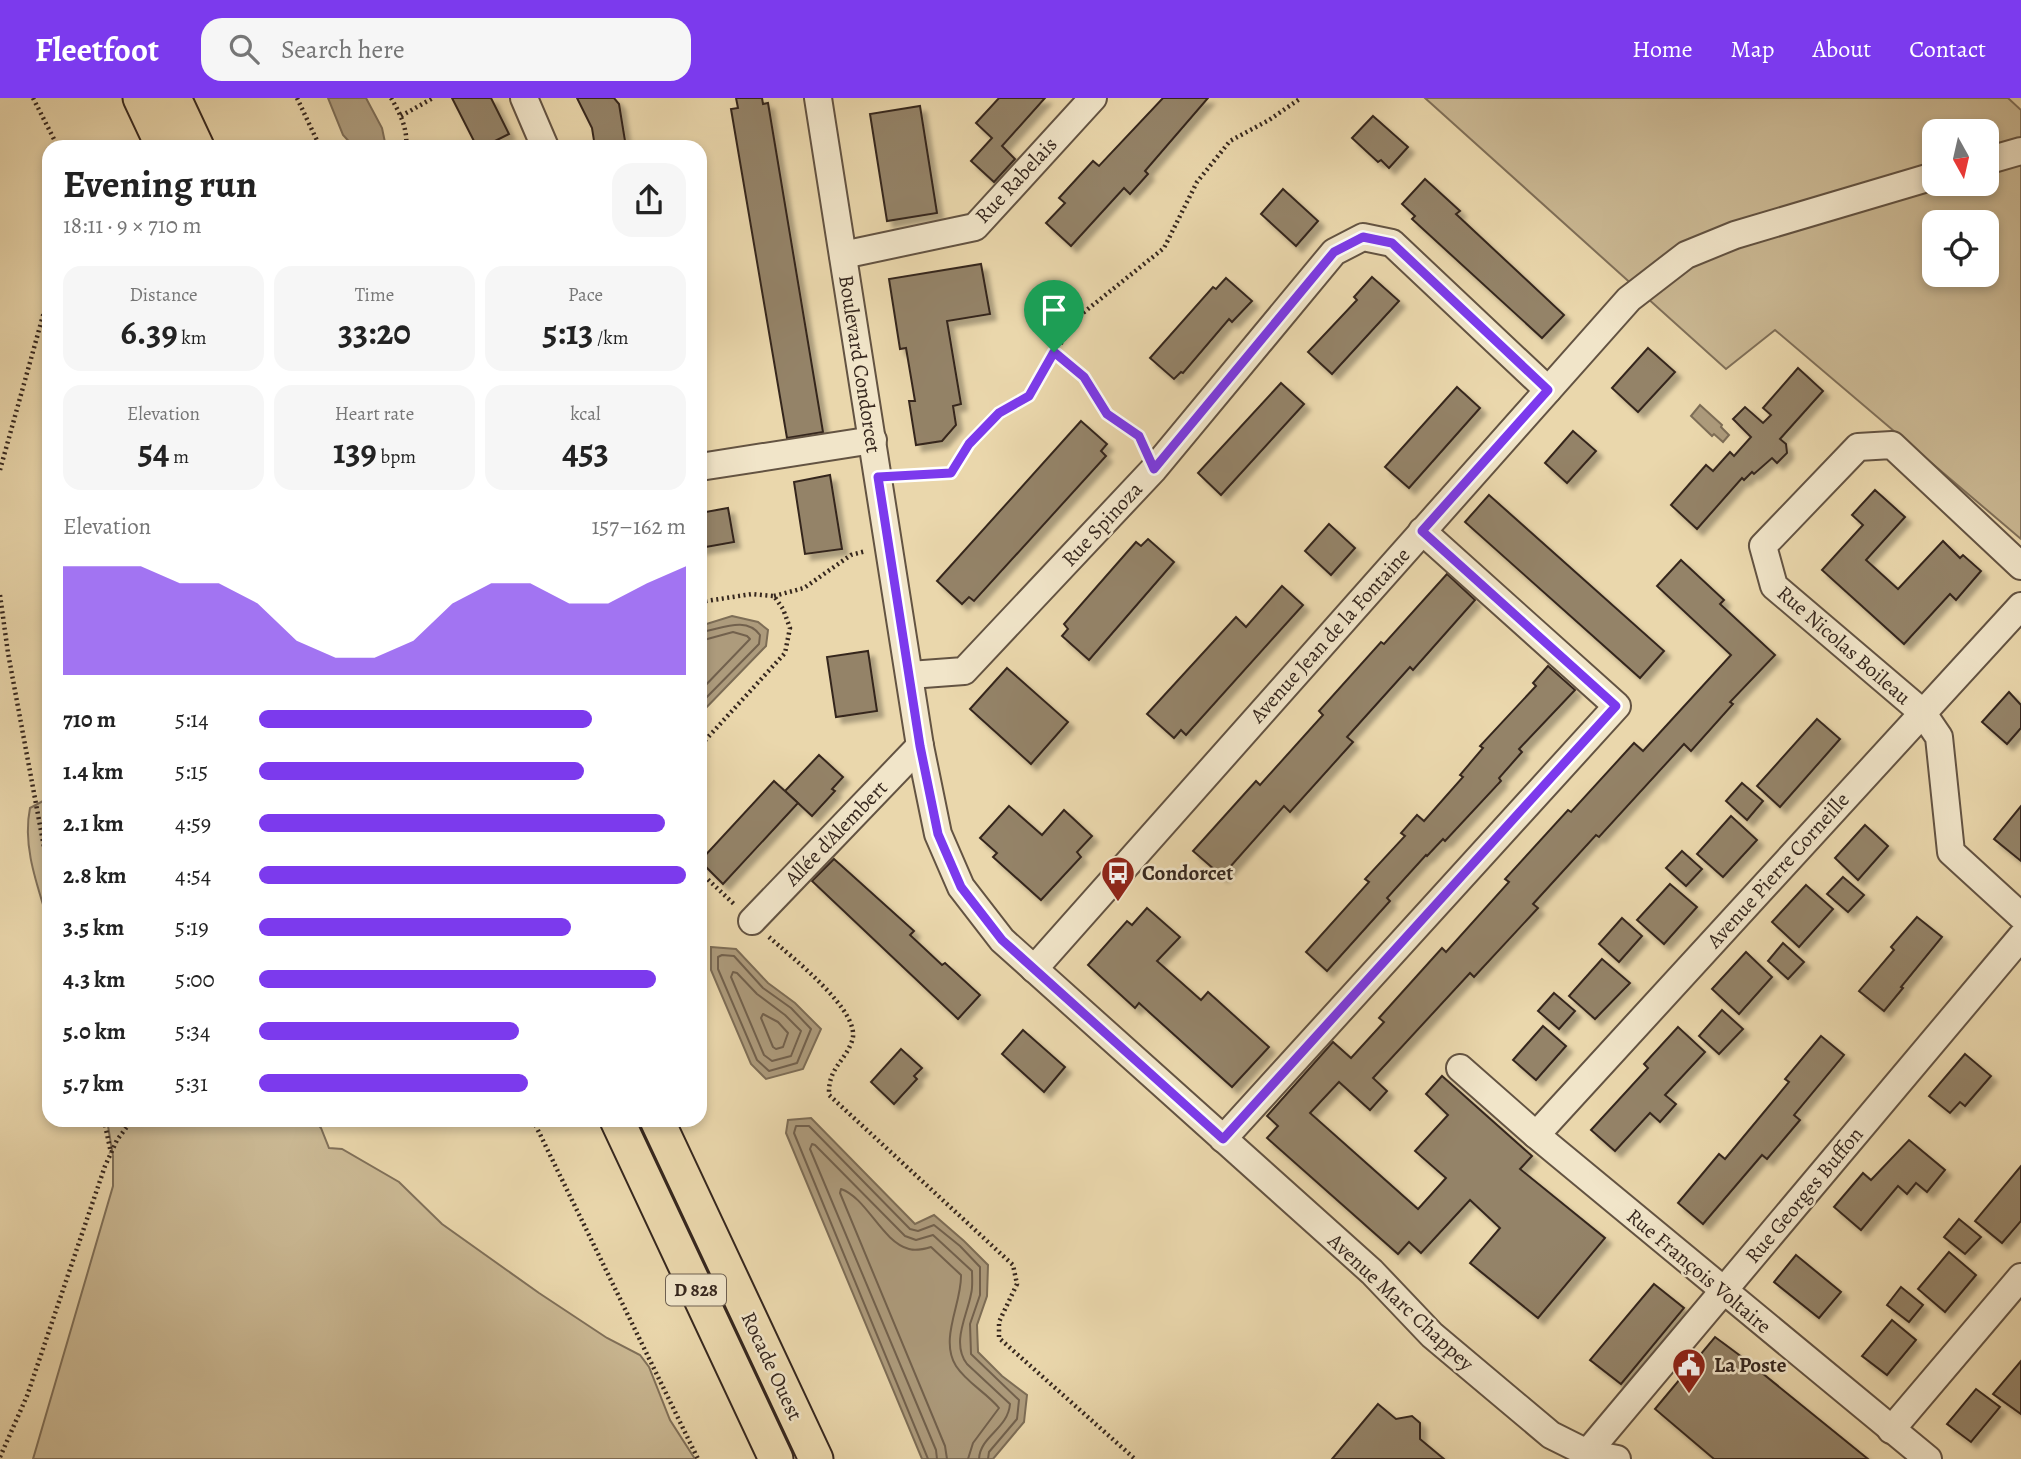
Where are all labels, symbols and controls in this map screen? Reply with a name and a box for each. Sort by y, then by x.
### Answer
search box [201,18,691,81]
text: Fleetfoot [35,27,159,72]
icon: search [225,30,263,68]
text: Search here [281,32,405,67]
text: Home [1632,33,1693,65]
text: Map [1731,33,1775,65]
text: About [1813,33,1871,65]
text: Contact [1909,33,1986,65]
north arrow [1922,119,1998,196]
map controls [1922,119,1999,287]
street label: Rue Rabelais [969,131,1063,229]
text: Evening run [63,158,257,210]
button: share [612,163,686,237]
text: 18:11 · 9 × 710 m [63,210,202,241]
button: locate [1922,210,1999,287]
street label: Boulevard Condorcet [832,273,888,455]
pin [1024,280,1084,352]
text: Distance [129,282,198,308]
text: Time [355,282,394,308]
text: Pace [568,282,603,308]
icon: arrive [1035,291,1073,329]
text: 6.39 [120,308,178,356]
text: 33:20 [338,308,411,356]
text: 5:13 [542,308,593,356]
text: km [178,325,207,351]
text: /km [593,325,629,351]
text: Elevation [127,401,200,427]
text: Heart rate [335,401,414,427]
text: kcal [570,401,601,427]
text: 54 [138,427,169,475]
text: 139 [333,427,377,475]
text: 453 [562,427,609,475]
text: m [169,444,189,470]
text: bpm [377,444,416,470]
street label: Rue Spinoza [1055,475,1149,573]
text: Elevation [63,511,151,542]
text: 157–162 m [591,511,686,542]
street label: Avenue Jean de la Fontaine [1243,541,1416,729]
street label: Rue Nicolas Boileau [1771,579,1917,711]
text: 710 m [63,704,116,735]
text: 5:14 [175,704,209,735]
text: 1.4 km [63,756,124,787]
text: 5:15 [175,756,208,787]
street label: Allée d'Alembert [778,774,894,893]
street label: Avenue Pierre Corneille [1700,786,1856,955]
text: 2.1 km [63,808,124,839]
text: 4:59 [175,808,211,839]
bus stop icon: Condorcet [1099,854,1137,903]
place label: Condorcet [1142,859,1233,887]
text: 2.8 km [63,860,127,891]
text: 4:54 [175,860,211,891]
text: 3.5 km [63,912,124,943]
text: 5:19 [175,912,209,943]
text: 4.3 km [63,964,125,995]
text: 5:00 [175,964,215,995]
text: 5.0 km [63,1016,126,1047]
text: 5:34 [175,1016,210,1047]
text: 5.7 km [63,1068,124,1099]
text: 5:31 [175,1068,208,1099]
street label: Rue Georges Buffon [1739,1121,1869,1269]
street label: Rue François Voltaire [1621,1202,1777,1340]
street label: Avenue Marc Chappey [1321,1226,1481,1377]
road number: D 828 [666,1274,726,1306]
street label: Rocade Ouest [735,1307,809,1425]
public building icon: La Poste [1670,1346,1708,1395]
place label: La Poste [1714,1351,1787,1379]

